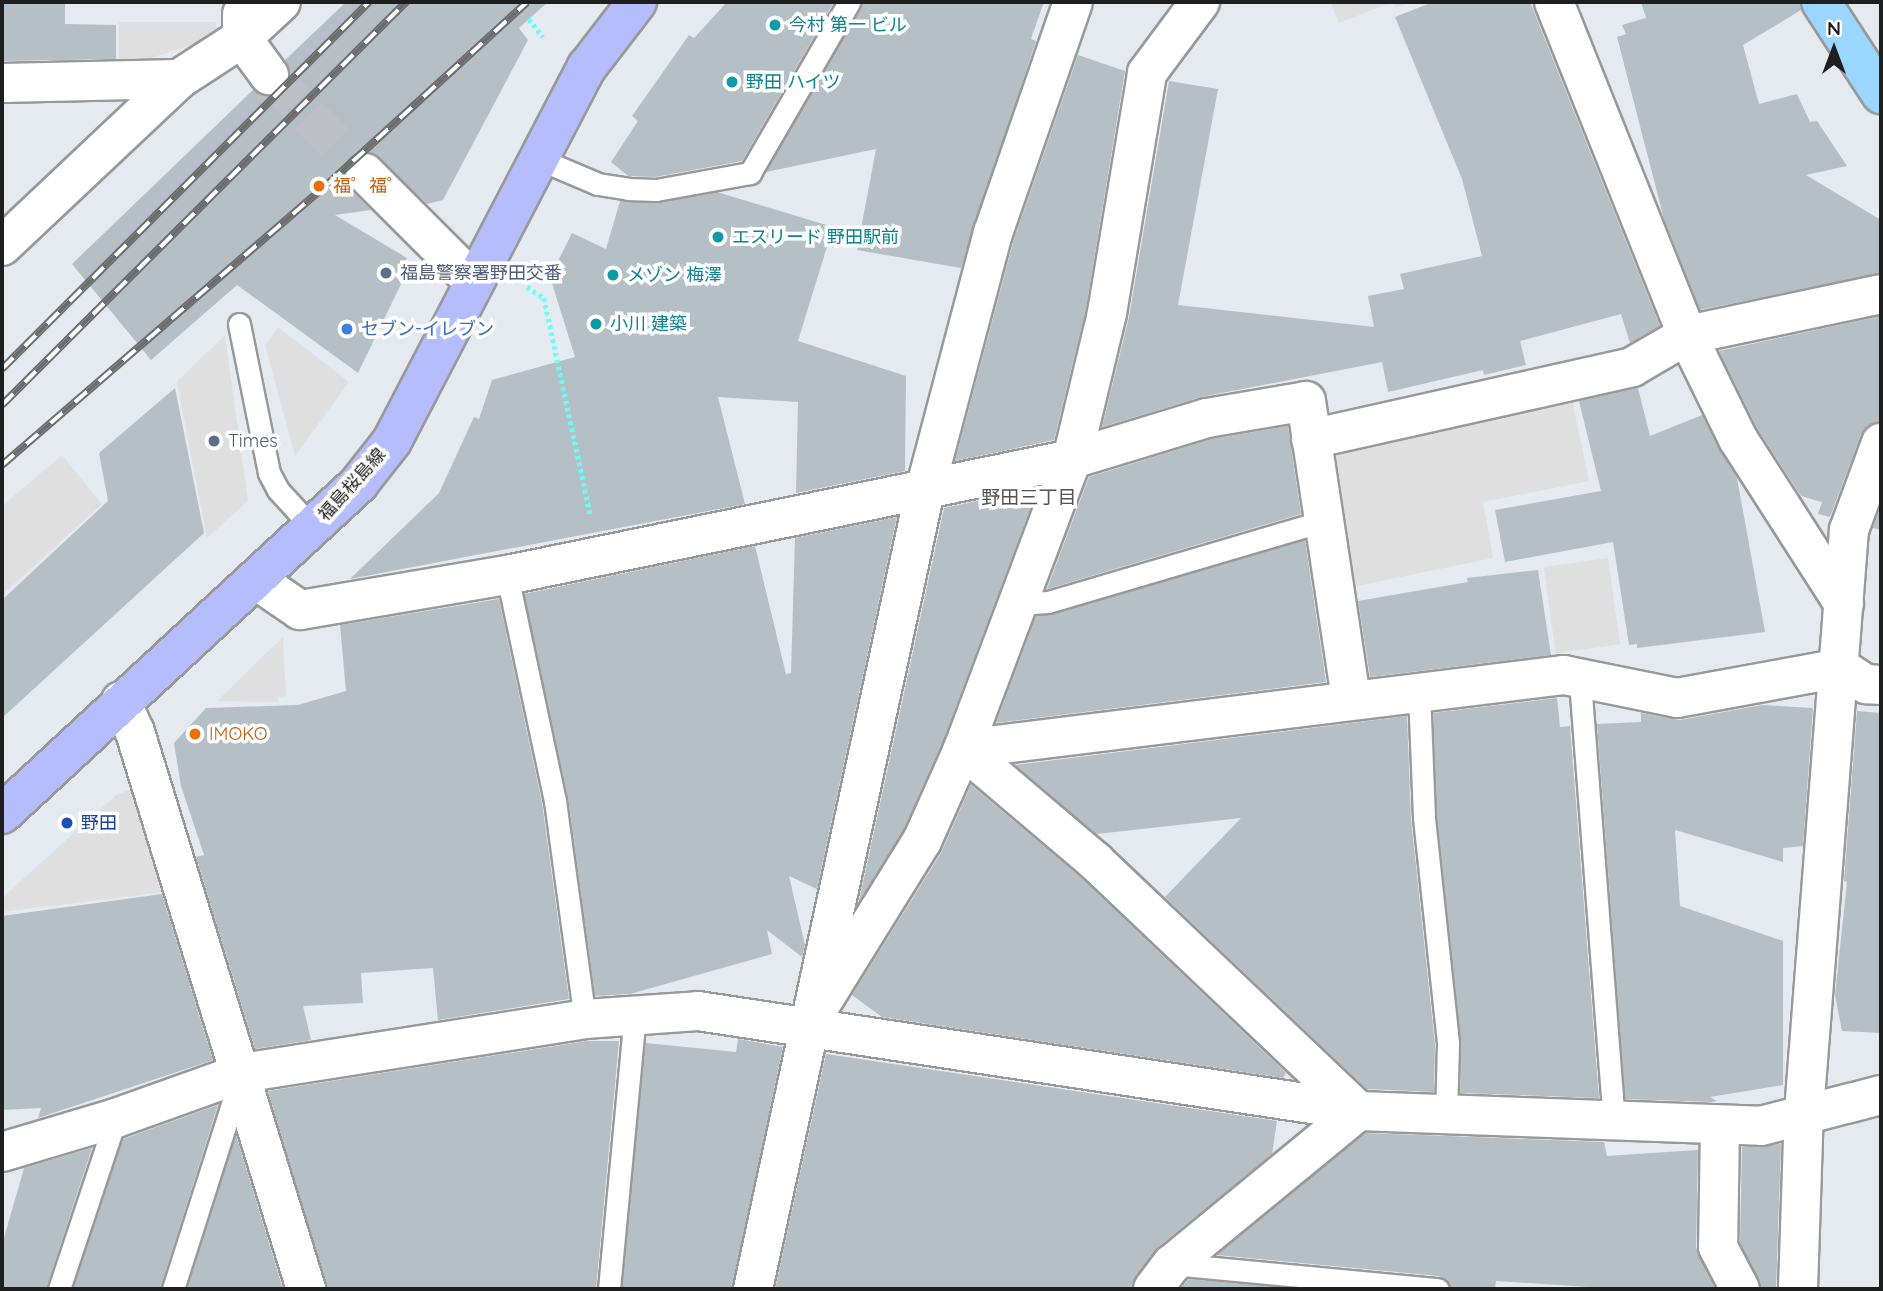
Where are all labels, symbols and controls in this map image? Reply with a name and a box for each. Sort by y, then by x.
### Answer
place label: 今村 第一 ビル [789,14,907,36]
north arrow [1799,14,1869,84]
text: N [1827,16,1841,40]
marker: 今村 第一 ビル [767,17,783,33]
place label: 野田 ハイツ [746,71,841,93]
marker: 野田 ハイツ [724,74,740,90]
place label: 福゜福゜ [333,175,405,197]
marker: 福゜福゜ [311,178,327,194]
place label: エスリード 野田駅前 [732,226,899,248]
marker: エスリード 野田駅前 [710,229,726,245]
place label: 福島警察署野田交番 [400,262,562,284]
place label: メゾン 梅澤 [627,264,722,286]
marker: 福島警察署野田交番 [378,265,394,281]
marker: メゾン 梅澤 [605,267,621,283]
place label: 小川 建築 [610,313,687,335]
marker: 小川 建築 [588,316,604,332]
place label: セブン-イレブン [361,318,494,340]
marker: セブン-イレブン [339,321,355,337]
place label: Times [228,430,278,452]
marker: Times [206,433,222,449]
street label: 福島桜島線 [314,444,390,526]
district label: 野田三丁目 [982,487,1076,509]
place label: IMOKO [209,723,268,745]
marker: IMOKO [187,726,203,742]
place label: 野田 [81,812,117,834]
marker: 野田 [59,815,75,831]

